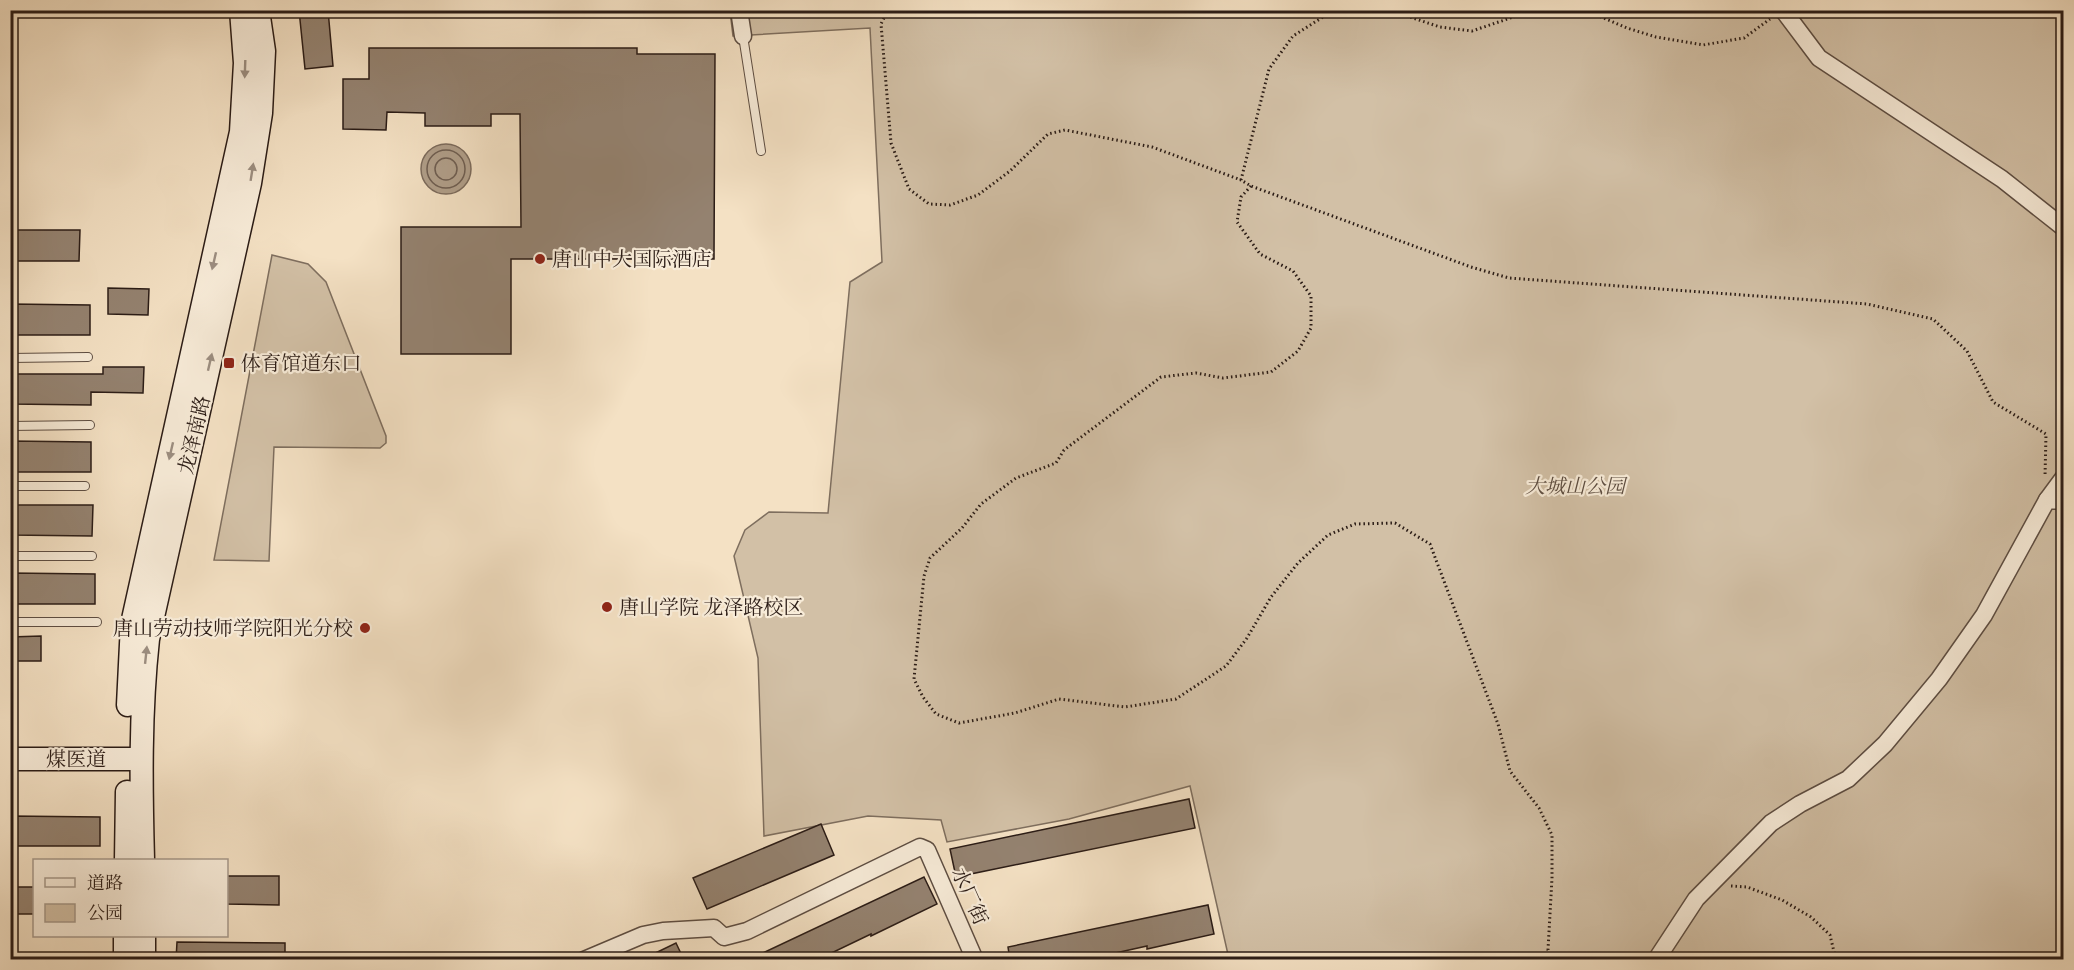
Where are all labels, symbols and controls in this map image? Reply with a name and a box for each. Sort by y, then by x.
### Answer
one-way arrow [240,59,249,78]
one-way arrow [248,162,257,181]
place label: 唐山中大国际酒店 [552,248,712,271]
one-way arrow [208,251,218,270]
marker: 唐山中大国际酒店 [533,252,547,266]
place label: 体育馆道东口 [241,352,361,375]
one-way arrow [206,353,216,372]
marker: 体育馆道东口 [222,356,236,370]
street label: 龙泽南路 [174,394,215,477]
one-way arrow [166,442,175,461]
park label: 大城山公园 [1525,475,1628,498]
place label: 唐山学院 龙泽路校区 [619,596,803,619]
marker: 唐山学院 龙泽路校区 [600,600,614,614]
place label: 唐山劳动技师学院阳光分校 [113,617,353,640]
marker: 唐山劳动技师学院阳光分校 [358,621,372,635]
one-way arrow [141,646,151,665]
street label: 煤医道 [46,748,106,771]
legend [33,859,228,937]
street label: 水厂街 [947,864,992,928]
text: 道路 [87,873,123,894]
text: 公园 [87,903,123,924]

